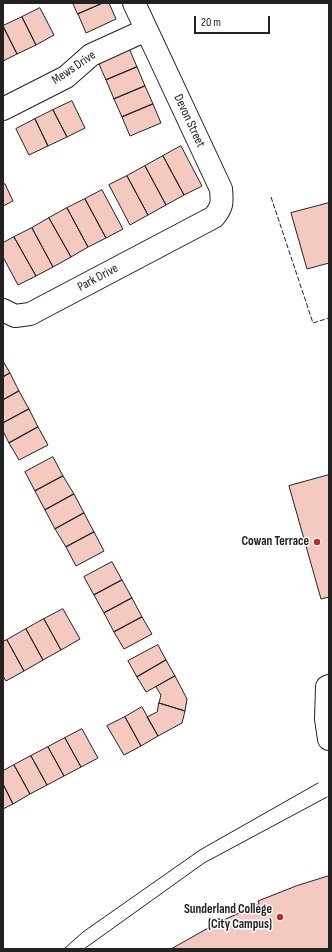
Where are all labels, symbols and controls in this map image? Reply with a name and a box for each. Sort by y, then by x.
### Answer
scale bar [196,8,272,34]
text: 20 m [201,15,221,30]
street label: Mews Drive [49,48,99,88]
street label: Devon Street [170,92,208,150]
street label: Park Drive [75,261,121,295]
place label: Cowan Terrace [241,534,309,550]
marker: Cowan Terrace [312,537,322,547]
place label: Sunderland College (City Campus) [184,902,272,933]
marker: Sunderland College (City Campus) [275,912,285,922]

